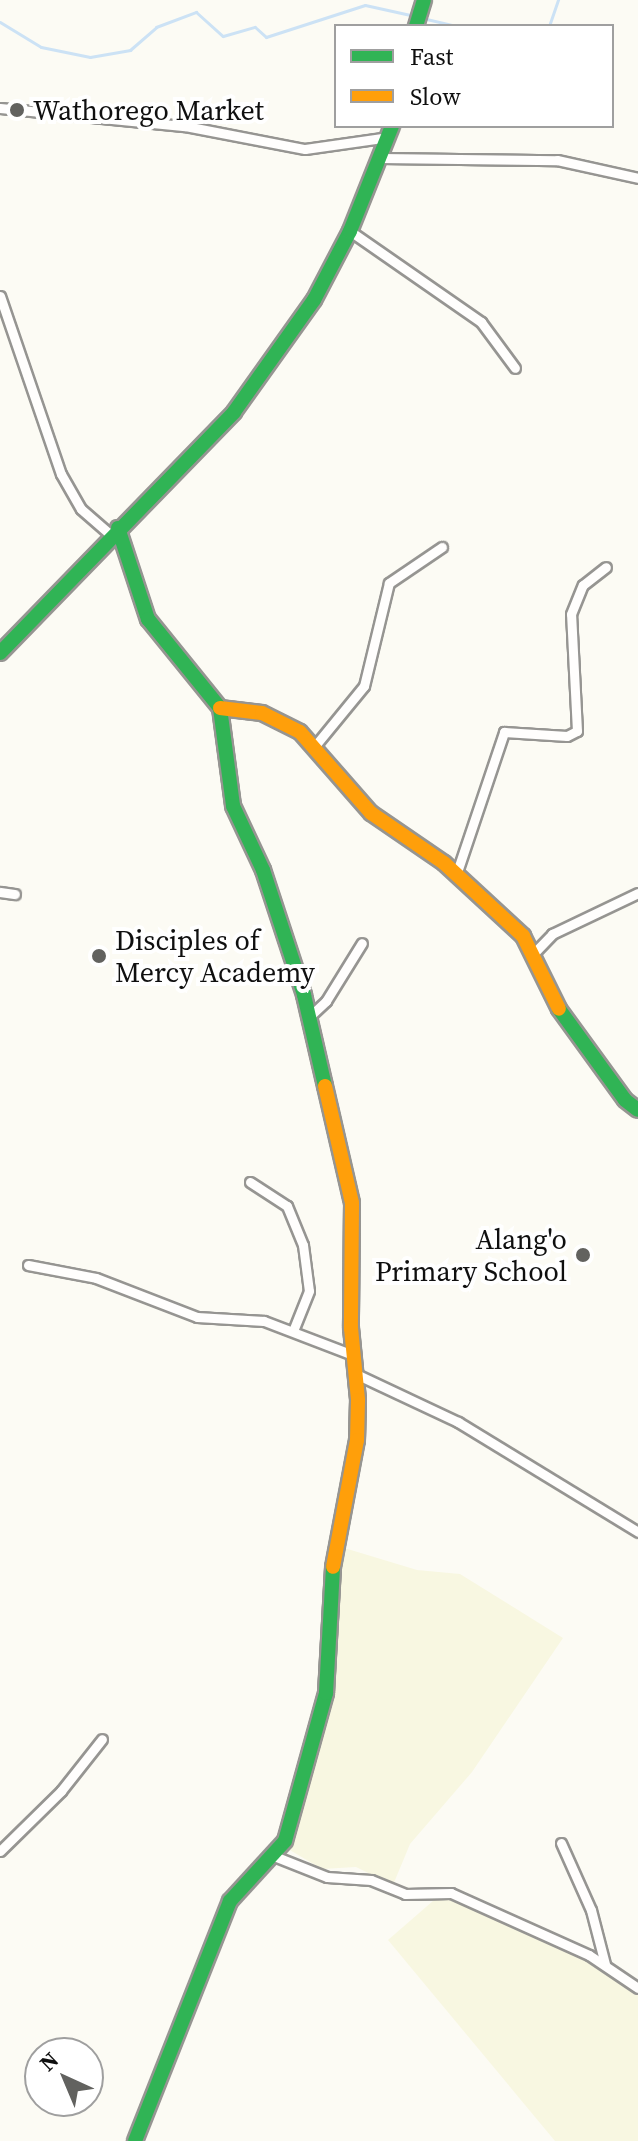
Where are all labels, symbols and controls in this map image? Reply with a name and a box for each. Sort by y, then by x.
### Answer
legend [334,24,614,128]
text: Fast [410,40,453,73]
text: Slow [410,80,461,113]
place label: Wathorego Market [33,93,264,127]
marker: Wathorego Market [8,101,26,119]
place label: Disciples of Mercy Academy [115,923,315,989]
marker: Disciples of Mercy Academy [90,947,108,965]
place label: Alang'o Primary School [375,1222,567,1288]
marker: Alang'o Primary School [574,1246,592,1264]
north arrow [24,2037,104,2117]
text: N [33,2045,65,2078]

